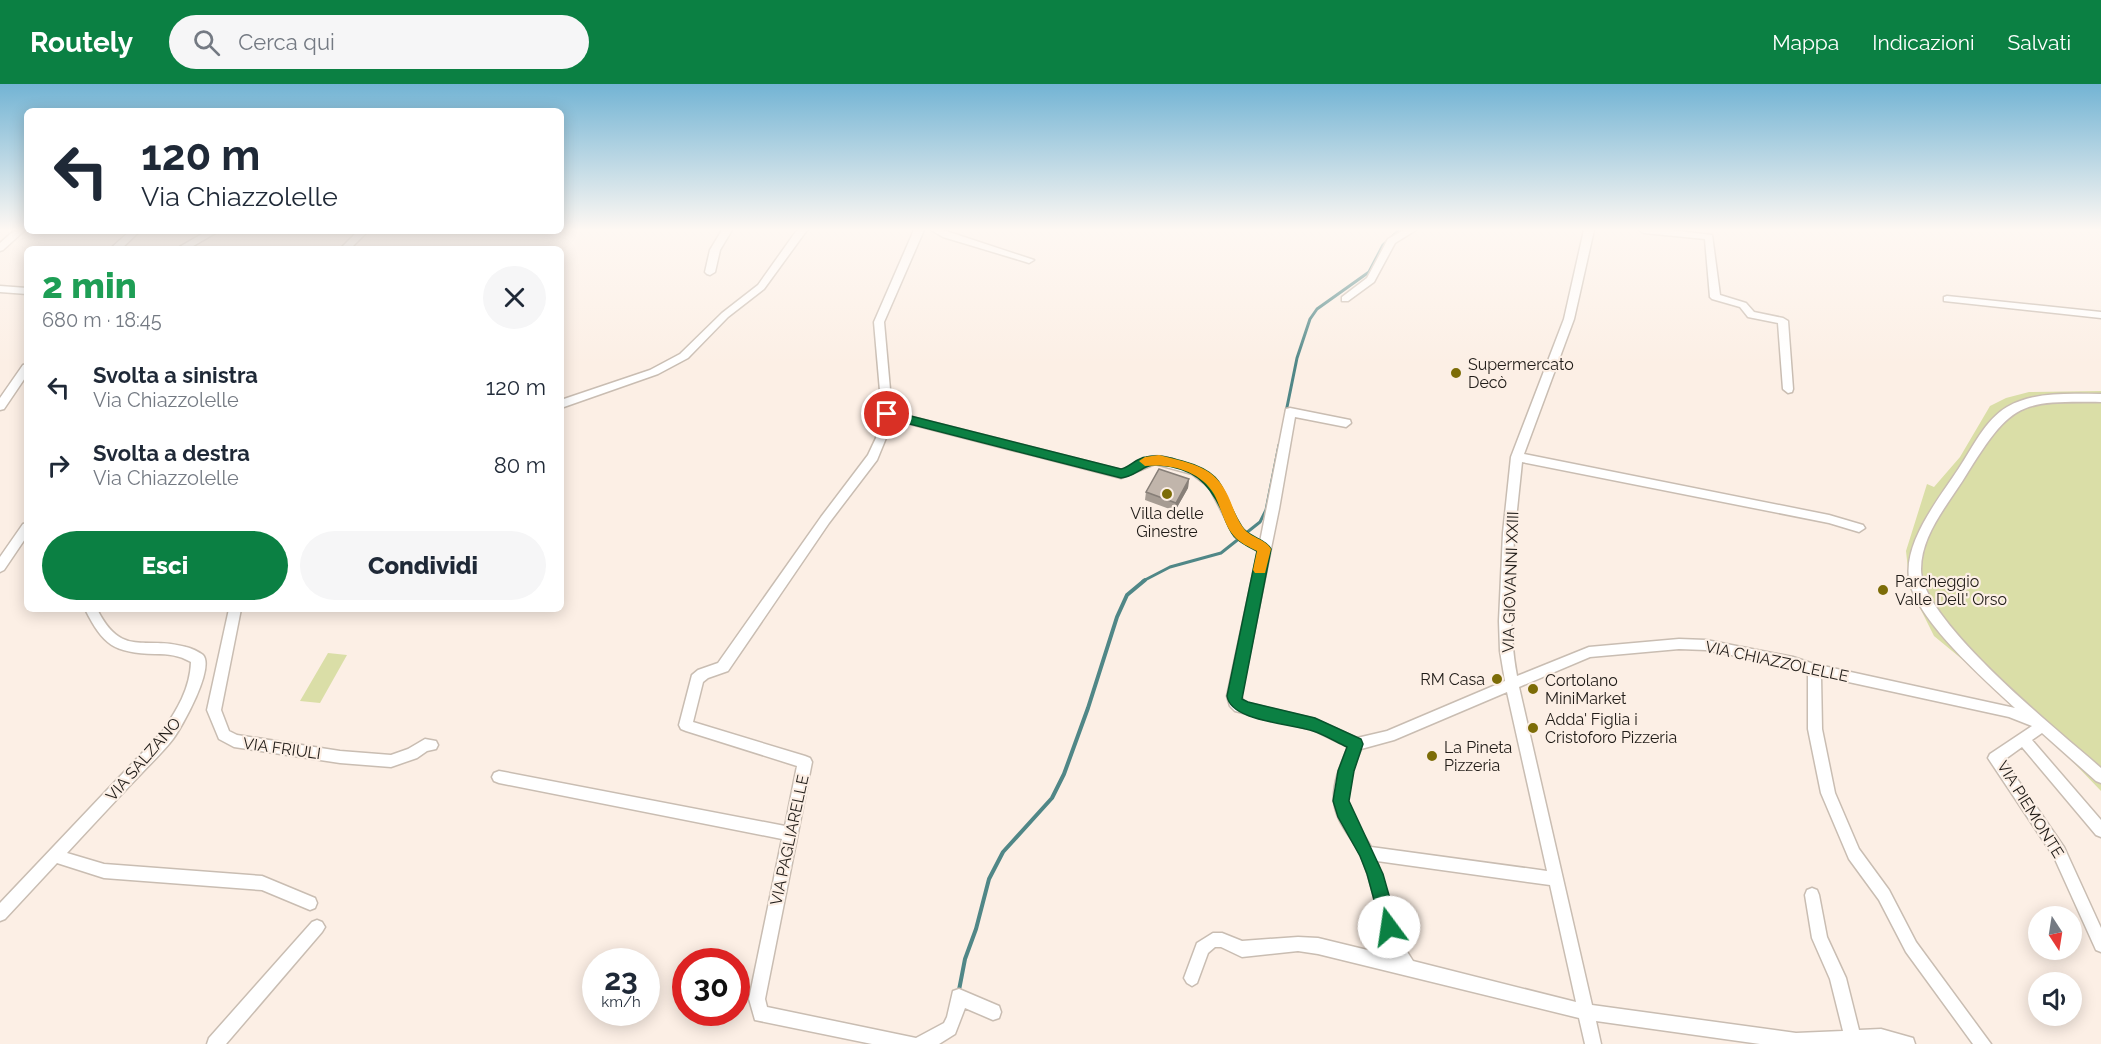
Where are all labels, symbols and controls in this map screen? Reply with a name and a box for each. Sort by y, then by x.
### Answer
search box [169,15,589,69]
text: Routely [30,26,133,59]
icon: search [190,26,223,59]
text: Cerca qui [238,29,335,55]
text: Mappa [1772,30,1839,55]
text: Indicazioni [1872,30,1975,55]
text: Salvati [2008,30,2071,55]
text: 120 m [141,131,260,180]
icon: left [42,132,120,210]
text: Via Chiazzolelle [141,181,338,212]
text: 2 min [42,264,137,306]
button: close [483,266,546,329]
text: 680 m · 18:45 [42,308,162,332]
place label: Supermercato Decò [1468,355,1574,392]
text: Svolta a sinistra [93,362,258,388]
marker: Supermercato Decò [1449,366,1463,380]
icon: left [42,371,75,404]
text: 120 m [486,374,546,400]
text: Via Chiazzolelle [93,388,239,412]
pin [861,388,912,439]
icon: arrive [870,397,903,430]
text: Svolta a destra [93,440,250,466]
icon: right [42,449,75,482]
text: 80 m [494,452,546,478]
text: Via Chiazzolelle [93,466,239,490]
marker: Villa delle Ginestre [1160,487,1174,501]
place label: Villa delle Ginestre [1130,504,1204,541]
street label: VIA GIOVANNI XXIII [1499,511,1522,653]
button: Esci [42,531,288,600]
button: Condividi [300,531,546,600]
place label: Parcheggio Valle Dell' Orso [1895,572,2007,609]
marker: Parcheggio Valle Dell' Orso [1876,583,1890,597]
street label: VIA CHIAZZOLELLE [1703,637,1851,686]
place label: RM Casa [1420,670,1485,689]
place label: Cortolano MiniMarket [1545,671,1627,708]
marker: RM Casa [1490,672,1504,686]
marker: Cortolano MiniMarket [1526,682,1540,696]
place label: Adda' Figlia i Cristoforo Pizzeria [1545,710,1677,747]
street label: VIA SALZANO [102,714,185,805]
marker: Adda' Figlia i Cristoforo Pizzeria [1526,721,1540,735]
street label: VIA FRIULI [242,734,322,763]
place label: La Pineta Pizzeria [1444,738,1512,775]
marker: La Pineta Pizzeria [1425,749,1439,763]
street label: VIA PIEMONTE [1993,757,2068,861]
street label: VIA PAGLIARELLE [766,773,813,907]
position arrow [1357,895,1421,959]
north arrow [2028,906,2082,960]
map controls [2028,906,2082,1026]
speed limit sign: 30 [672,948,750,1026]
text: 23 [604,962,638,997]
button: sound [2028,972,2082,1026]
text: km/h [601,993,641,1011]

